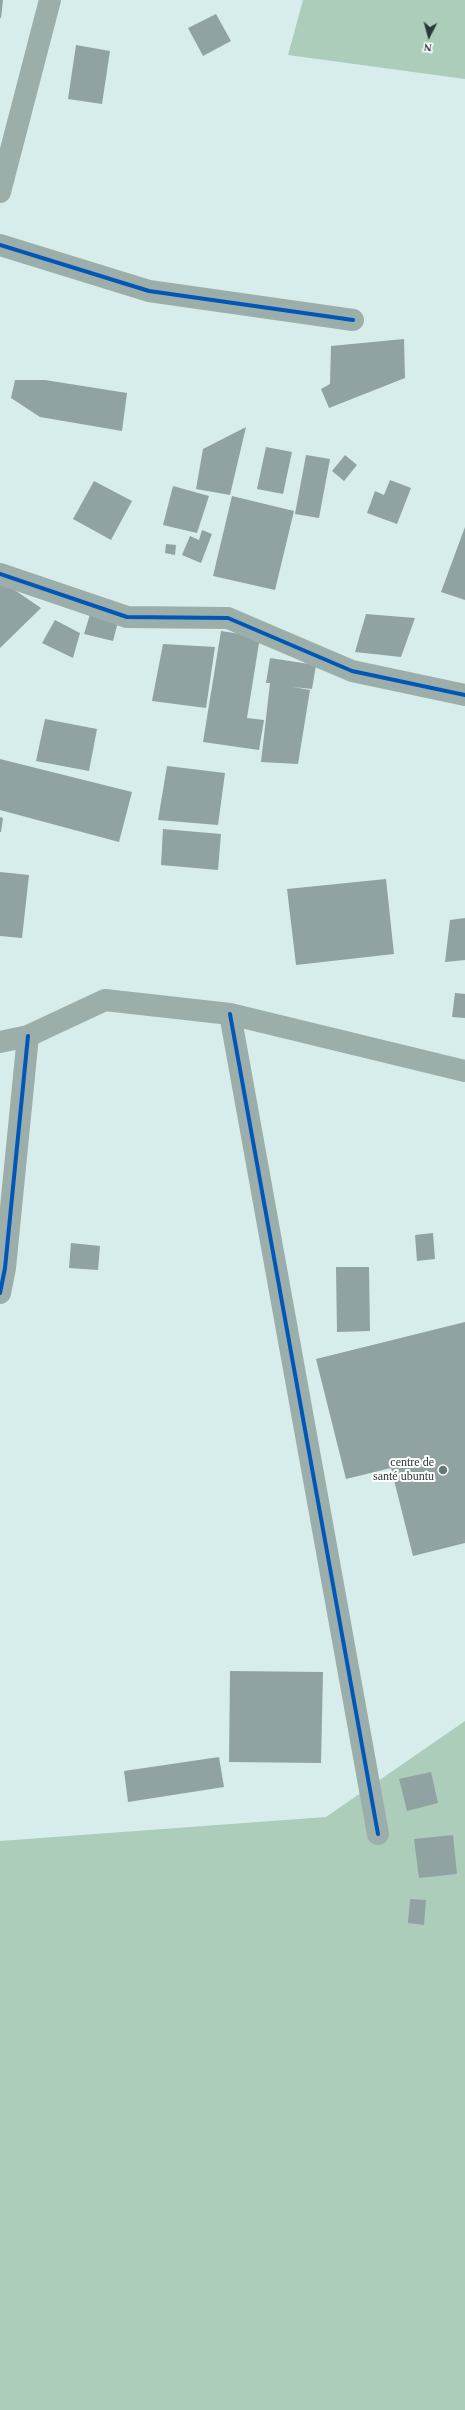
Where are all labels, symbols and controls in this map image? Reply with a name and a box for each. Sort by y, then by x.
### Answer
north arrow [409,16,449,56]
text: N [423,42,432,54]
place label: centre de santé ubuntu [373,1456,434,1484]
marker: centre de santé ubuntu [437,1464,449,1476]

